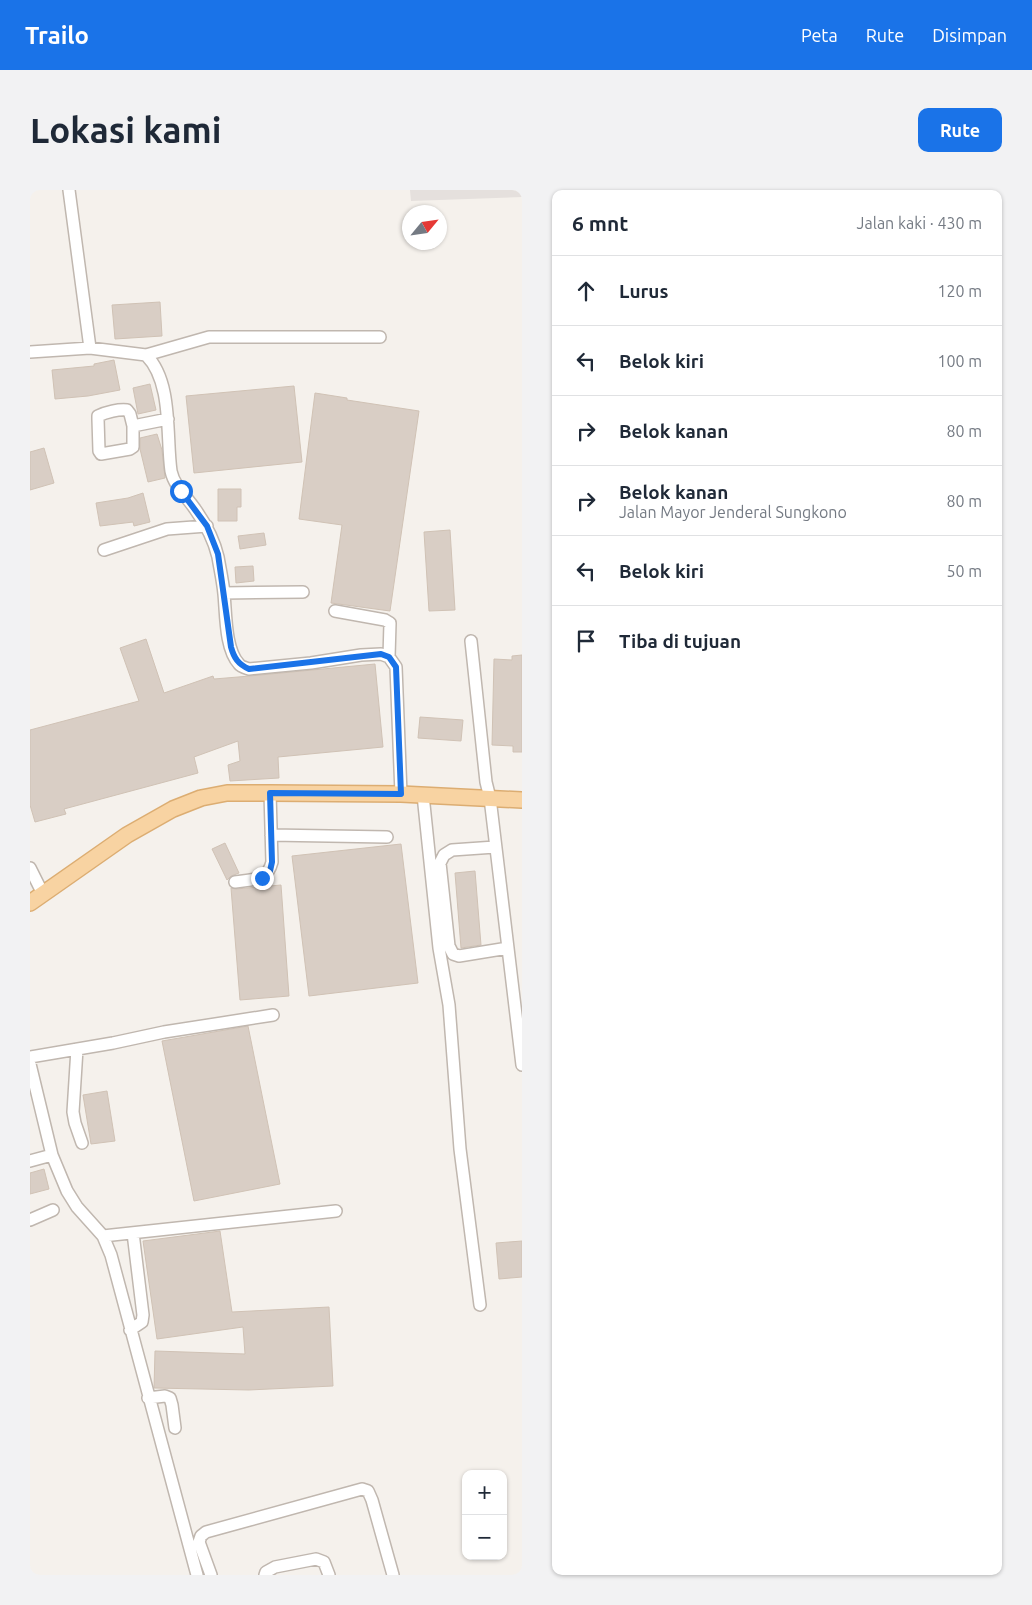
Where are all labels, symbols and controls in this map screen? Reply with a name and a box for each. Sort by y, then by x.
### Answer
text: Trailo [25,22,89,49]
text: Peta [801,25,838,45]
text: Rute [866,25,904,45]
text: Disimpan [932,25,1007,45]
button: Rute [918,108,1002,152]
text: Lokasi kami [30,110,222,150]
north arrow [402,205,447,250]
text: 6 mnt [572,211,628,235]
text: Jalan kaki · 430 m [857,214,982,232]
icon: ahead [572,277,600,305]
text: Lurus [619,280,668,302]
text: 120 m [937,282,982,300]
icon: left [572,347,600,375]
text: Belok kiri [619,350,704,372]
text: 100 m [937,352,982,370]
icon: right [572,417,600,445]
text: Belok kanan [619,420,728,442]
text: 80 m [946,422,982,440]
route start [170,480,193,503]
text: Belok kanan [619,481,728,503]
icon: right [572,487,600,515]
text: 80 m [946,492,982,510]
text: Jalan Mayor Jenderal Sungkono [619,503,847,521]
icon: left [572,557,600,585]
text: Belok kiri [619,560,704,582]
text: 50 m [946,562,982,580]
icon: arrive [572,627,600,655]
text: Tiba di tujuan [619,630,741,652]
route end [251,867,274,890]
map controls [462,1470,507,1560]
button: + [462,1470,507,1515]
button: − [462,1515,507,1560]

